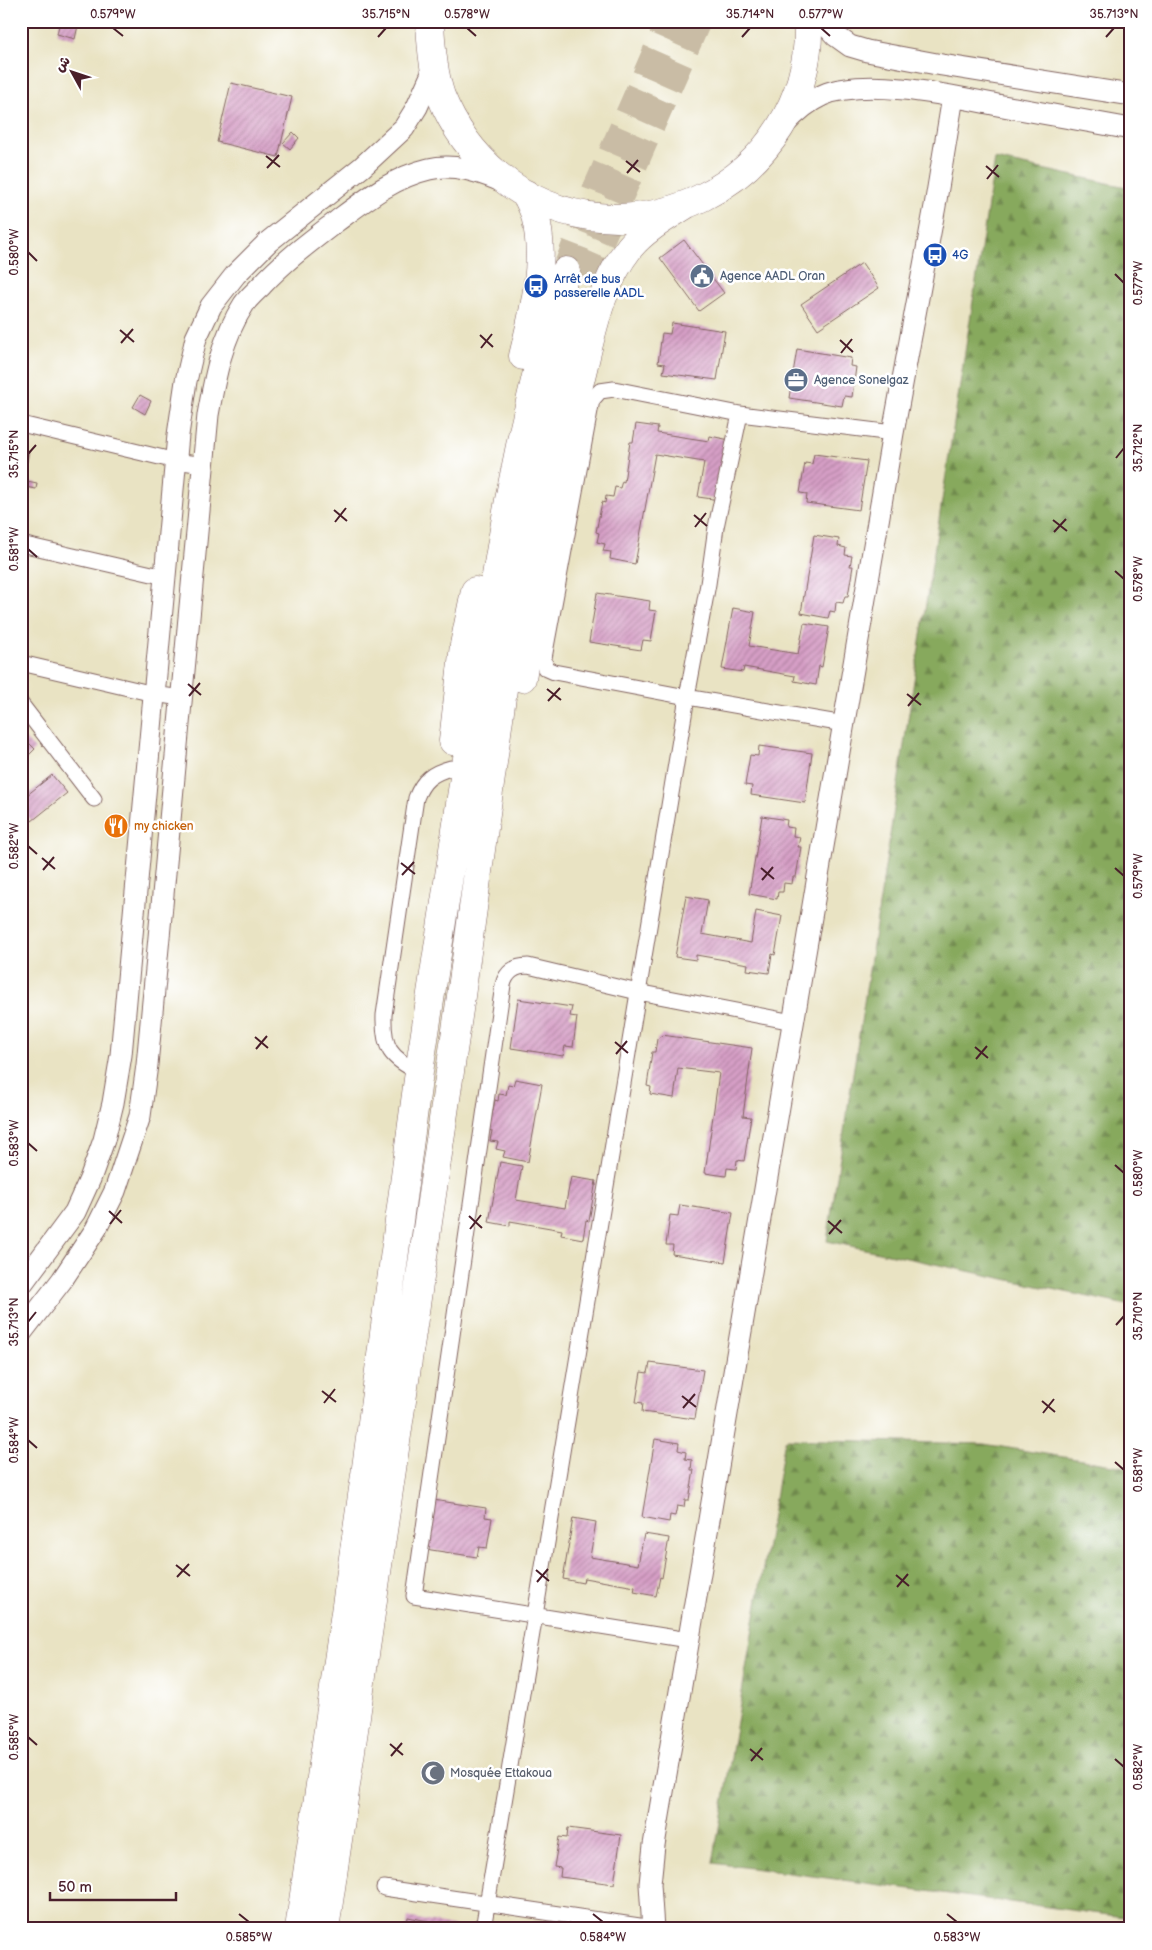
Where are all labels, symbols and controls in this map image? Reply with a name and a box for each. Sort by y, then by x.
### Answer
text: 0.579°W [90,7,136,22]
text: 35.715°N [362,7,410,22]
text: 0.578°W [444,7,490,22]
text: 35.714°N [726,7,774,22]
text: 0.577°W [799,7,843,22]
text: 35.713°N [1090,7,1138,22]
north arrow [48,48,98,98]
text: ش [51,53,74,75]
text: 0.580°W [7,229,22,275]
bus stop icon: 4G [922,242,948,268]
place label: 4G [952,248,968,263]
text: 0.577°W [1131,261,1146,305]
public building icon: Agence AADL Oran [689,263,715,289]
place label: Agence AADL Oran [720,269,825,284]
place label: Arrêt de bus passerelle AADL [554,272,644,301]
bus stop icon: Arrêt de bus passerelle AADL [523,273,549,299]
office icon: Agence Sonelgaz [783,367,809,393]
place label: Agence Sonelgaz [814,373,909,388]
text: 35.712°N [1131,424,1146,472]
text: 35.715°N [7,430,22,478]
text: 0.581°W [7,527,22,571]
text: 0.578°W [1131,556,1146,602]
restaurant icon: my chicken [103,813,129,839]
place label: my chicken [134,819,194,834]
text: 0.582°W [7,823,22,869]
text: 0.579°W [1131,853,1146,899]
text: 0.583°W [7,1119,22,1166]
text: 0.580°W [1131,1150,1146,1196]
text: 35.710°N [1131,1292,1146,1340]
text: 35.713°N [7,1298,22,1346]
text: 0.584°W [7,1417,22,1463]
text: 0.581°W [1131,1448,1146,1492]
text: 0.585°W [7,1714,22,1760]
text: 0.582°W [1131,1744,1146,1790]
mosque icon: Mosquée Ettakoua [420,1760,446,1786]
place label: Mosquée Ettakoua [450,1766,552,1781]
scale bar [50,1870,176,1902]
text: 50 m [58,1878,92,1897]
text: 0.585°W [226,1930,272,1945]
text: 0.584°W [580,1930,626,1945]
text: 0.583°W [934,1930,981,1945]

